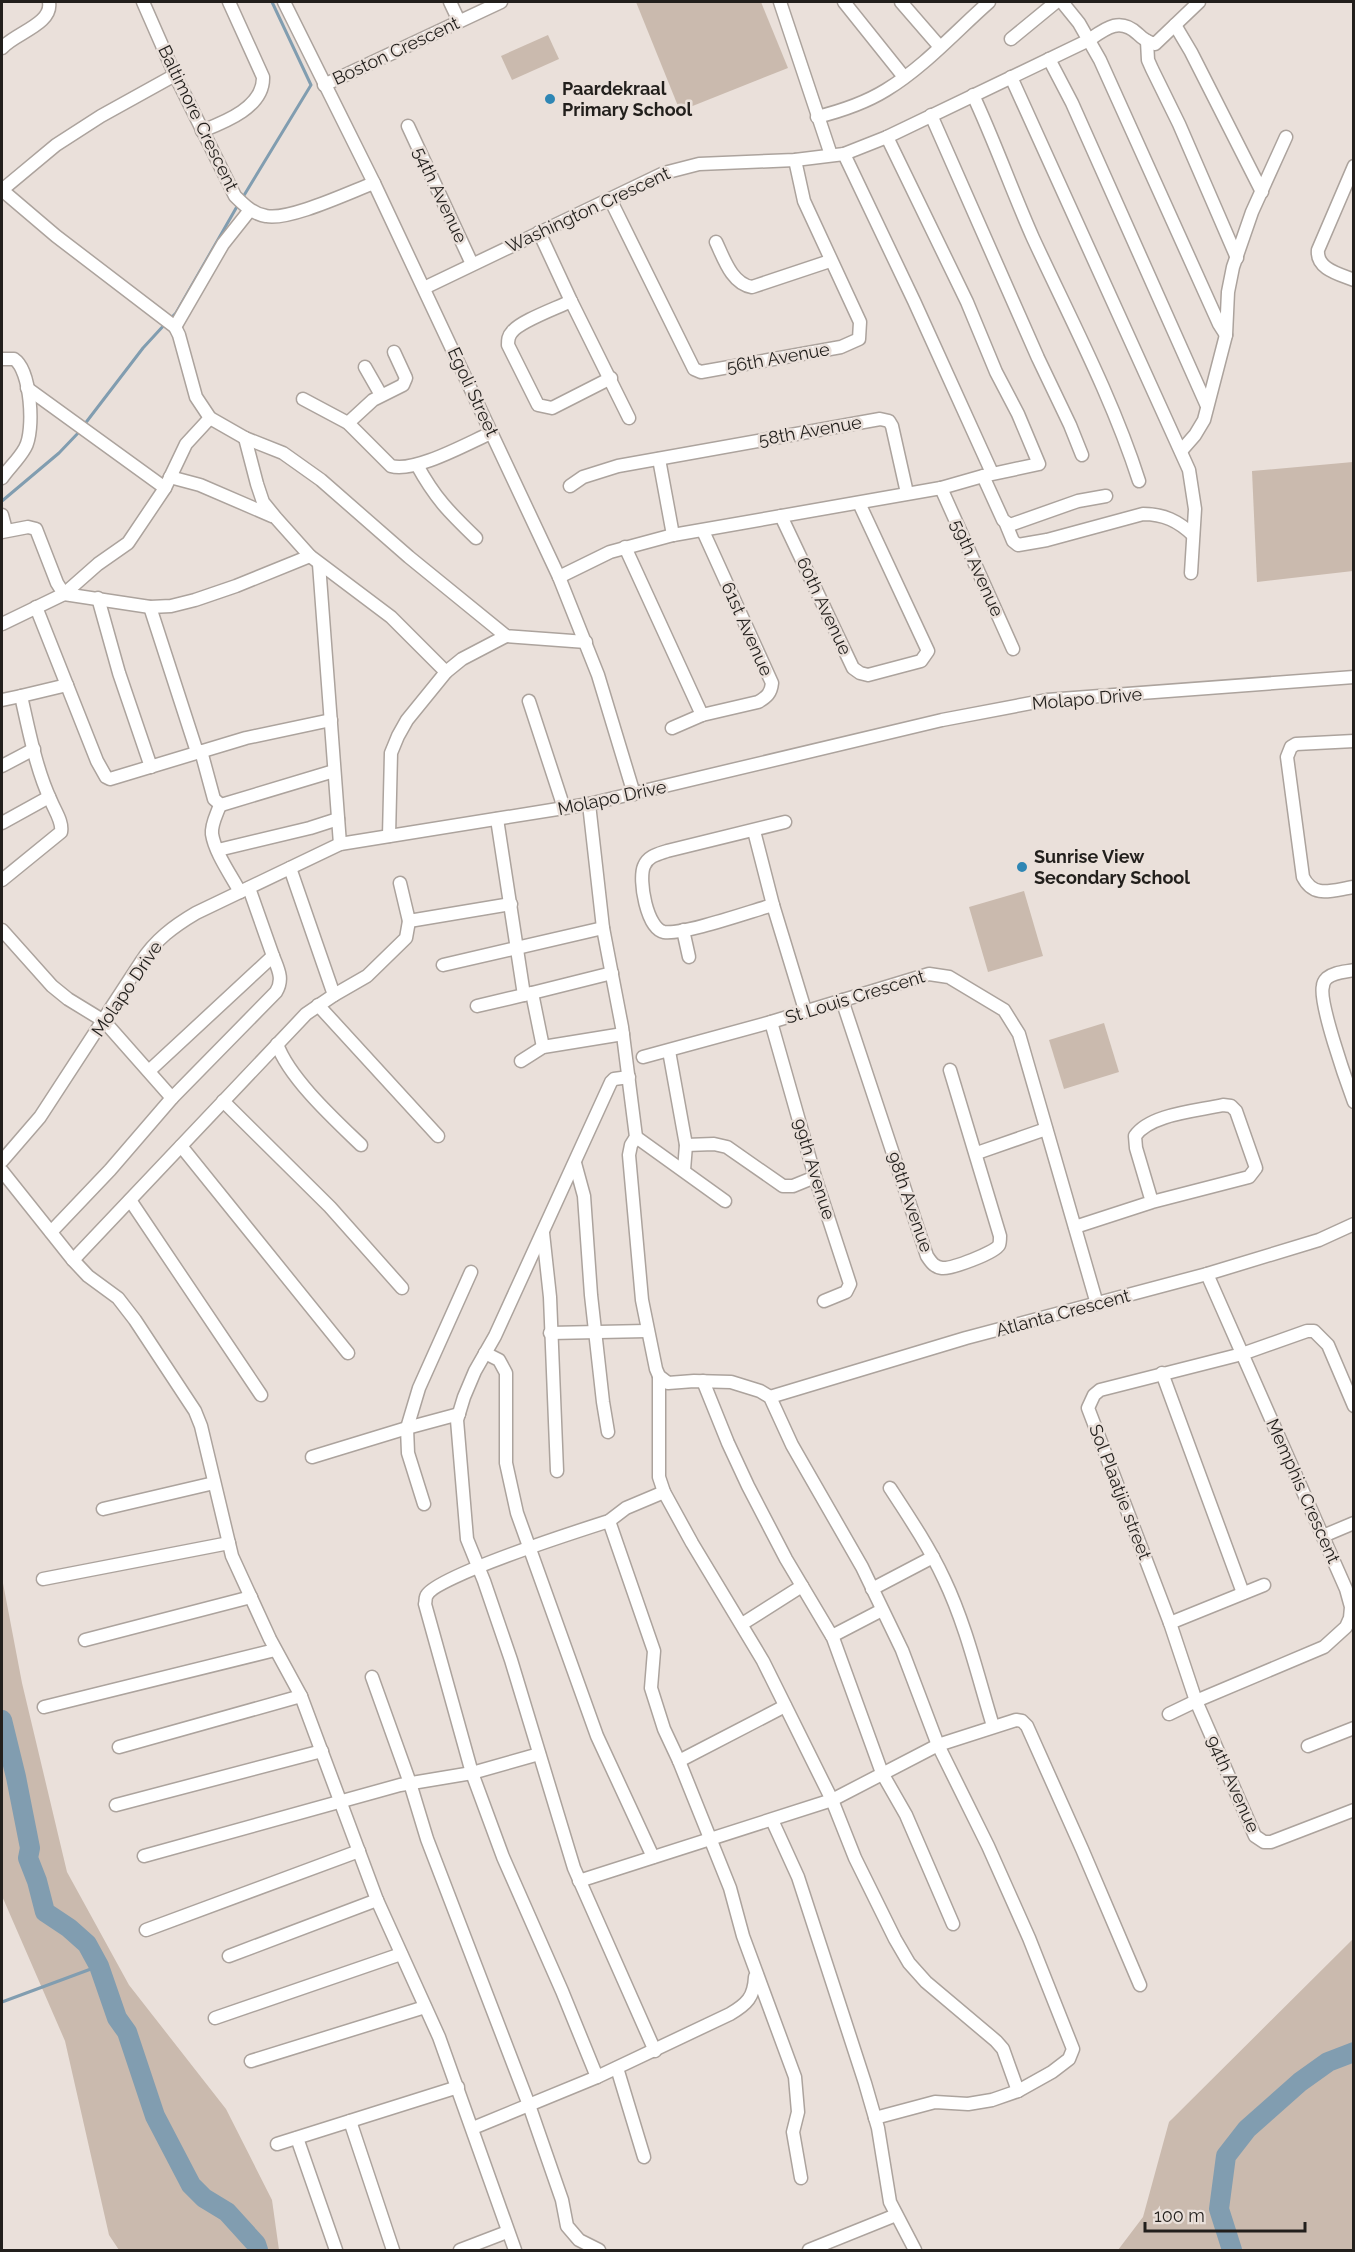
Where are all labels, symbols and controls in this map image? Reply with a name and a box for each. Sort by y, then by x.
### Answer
street label: Boston Crescent [329,12,463,89]
street label: Baltimore Crescent [154,41,243,194]
place label: Paardekraal Primary School [562,78,692,120]
marker: Paardekraal Primary School [543,92,557,106]
street label: 54th Avenue [409,144,472,246]
street label: Washington Crescent [502,162,673,257]
street label: 56th Avenue [725,338,832,377]
street label: Egoli Street [444,344,503,440]
street label: 58th Avenue [757,411,863,450]
street label: 59th Avenue [947,516,1008,620]
street label: 60th Avenue [793,554,856,658]
street label: 61st Avenue [717,579,778,679]
street label: Molapo Drive [1031,683,1143,714]
street label: Molapo Drive [556,776,668,819]
place label: Sunrise View Secondary School [1034,846,1190,888]
marker: Sunrise View Secondary School [1015,860,1029,874]
street label: Molapo Drive [87,937,166,1040]
street label: St Louis Crescent [783,965,927,1028]
street label: 99th Avenue [789,1116,840,1222]
street label: 98th Avenue [883,1149,938,1255]
street label: Atlanta Crescent [994,1285,1132,1340]
street label: Memphis Crescent [1262,1415,1345,1566]
street label: Sol Plaatjie street [1085,1421,1156,1562]
street label: 94th Avenue [1203,1732,1264,1836]
scale bar [1145,2195,1306,2233]
text: 100 m [1154,2205,1205,2226]

